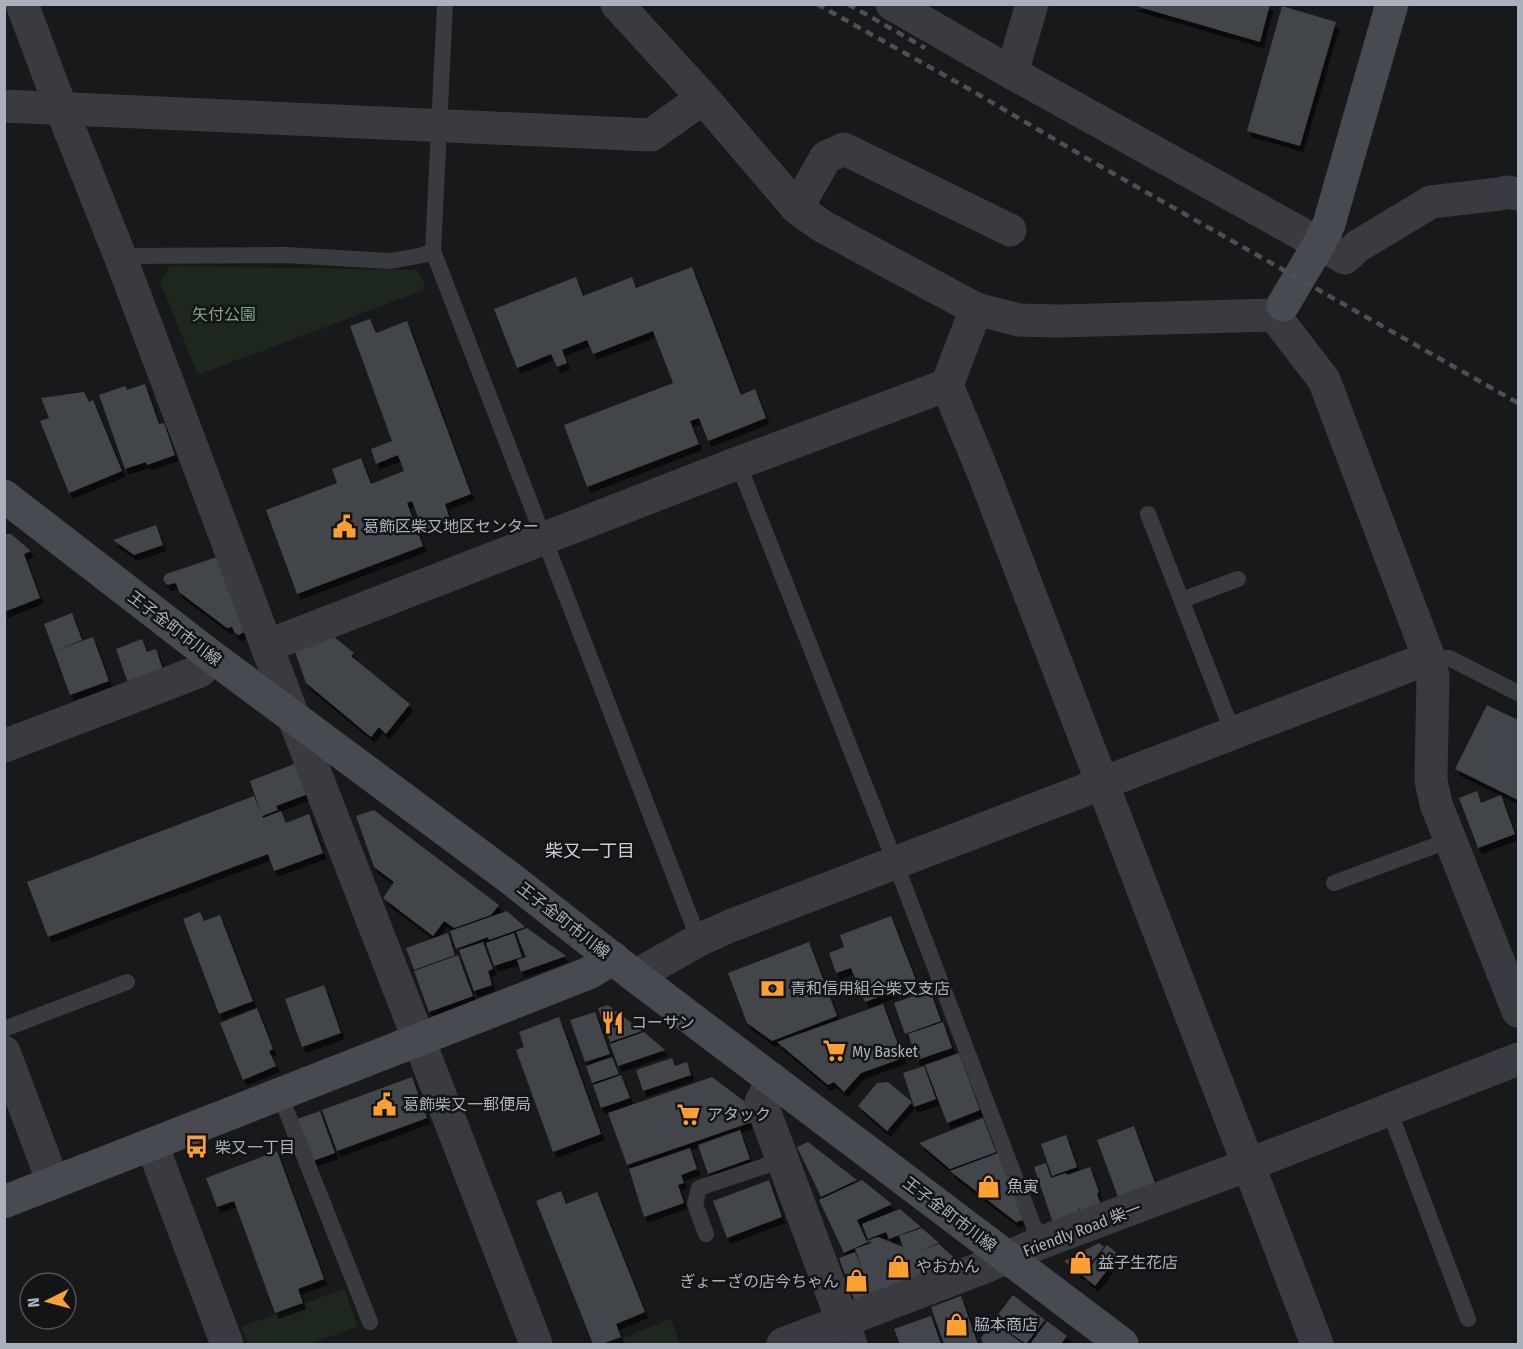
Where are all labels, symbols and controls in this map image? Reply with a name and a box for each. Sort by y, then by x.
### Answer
park label: 矢付公園 [192,305,256,324]
public building icon: 葛飾区柴又地区センター [332,513,358,539]
place label: 葛飾区柴又地区センター [363,517,539,536]
street label: 王子金町市川線 [124,587,225,670]
district label: 柴又一丁目 [545,840,635,862]
street label: 王子金町市川線 [514,878,614,962]
bank icon: 青和信用組合柴又支店 [759,975,785,1001]
place label: 青和信用組合柴又支店 [790,979,950,998]
restaurant icon: コーサン [600,1009,626,1035]
place label: コーサン [631,1013,695,1032]
supermarket icon: My Basket [821,1038,847,1064]
place label: My Basket [852,1042,919,1061]
public building icon: 葛飾柴又一郵便局 [372,1091,398,1117]
place label: 葛飾柴又一郵便局 [403,1095,531,1114]
supermarket icon: アタック [676,1101,702,1127]
place label: アタック [707,1105,771,1124]
bus stop icon: 柴又一丁目 [184,1134,210,1160]
place label: 柴又一丁目 [215,1138,295,1157]
street label: 王子金町市川線 [899,1173,1000,1256]
shop icon: 魚寅 [976,1173,1002,1199]
place label: 魚寅 [1007,1177,1039,1196]
street label: Friendly Road 柴一 [1020,1198,1144,1261]
shop icon: 益子生花店 [1067,1249,1093,1275]
shop icon: やおかん [885,1253,911,1279]
place label: 益子生花店 [1098,1253,1178,1272]
place label: やおかん [916,1257,980,1276]
shop icon: ぎょーざの店今ちゃん [844,1268,870,1294]
north arrow [18,1271,78,1331]
place label: ぎょーざの店今ちゃん [680,1272,839,1291]
text: N [24,1297,44,1308]
shop icon: 脇本商店 [943,1311,969,1337]
place label: 脇本商店 [974,1315,1038,1334]

